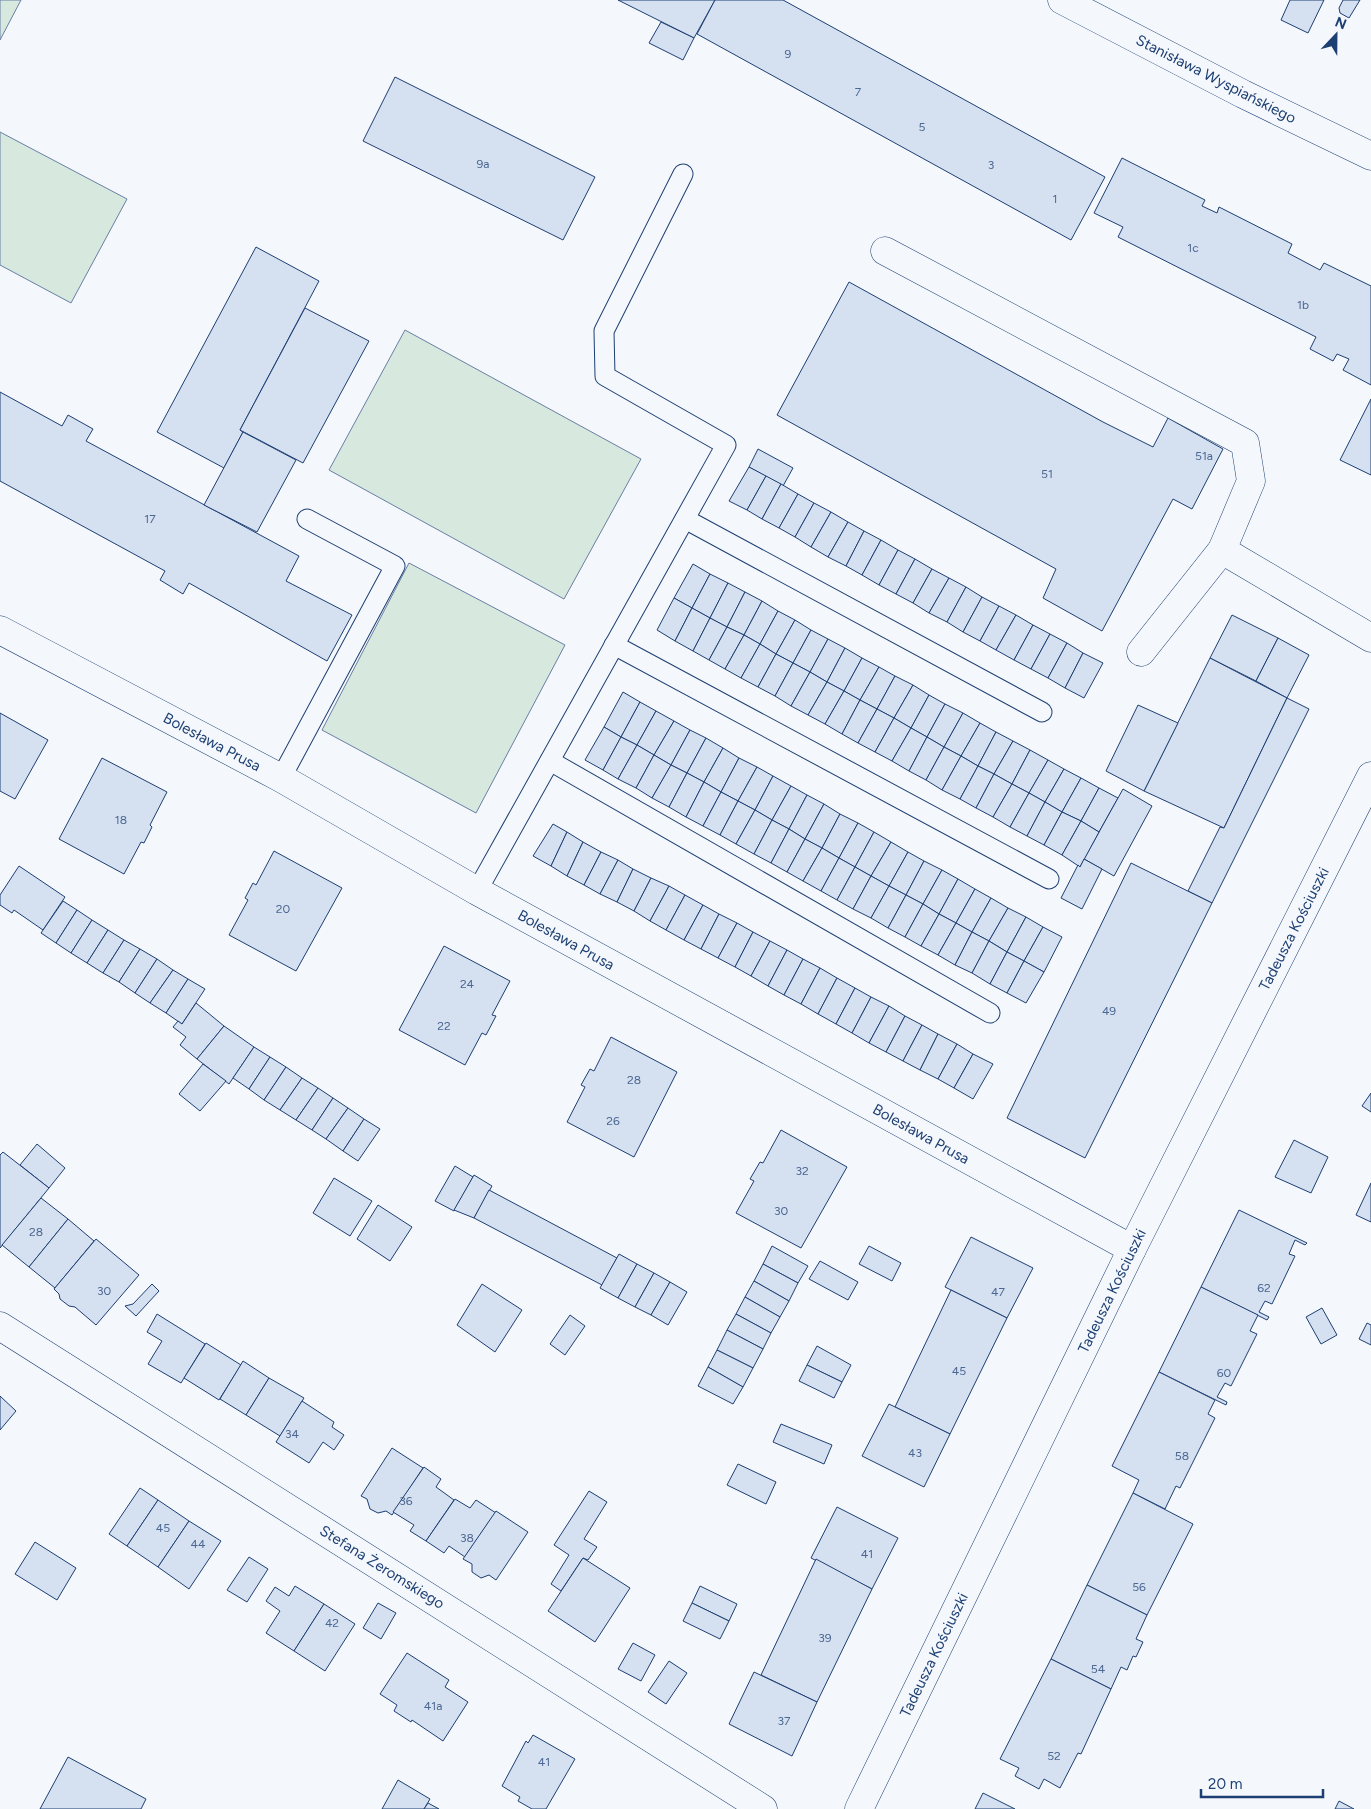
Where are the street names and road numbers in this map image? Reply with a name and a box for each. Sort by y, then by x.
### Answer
street label: Stanisława Wyspiańskiego [1133,31,1299,127]
street label: Bolesława Prusa [160,709,264,775]
street label: Tadeusza Kościuszki [1255,864,1333,994]
street label: Bolesława Prusa [515,906,617,974]
street label: Bolesława Prusa [870,1100,972,1168]
street label: Tadeusza Kościuszki [1074,1226,1150,1356]
street label: Stefana Żeromskiego [316,1521,448,1613]
street label: Tadeusza Kościuszki [896,1590,972,1720]

